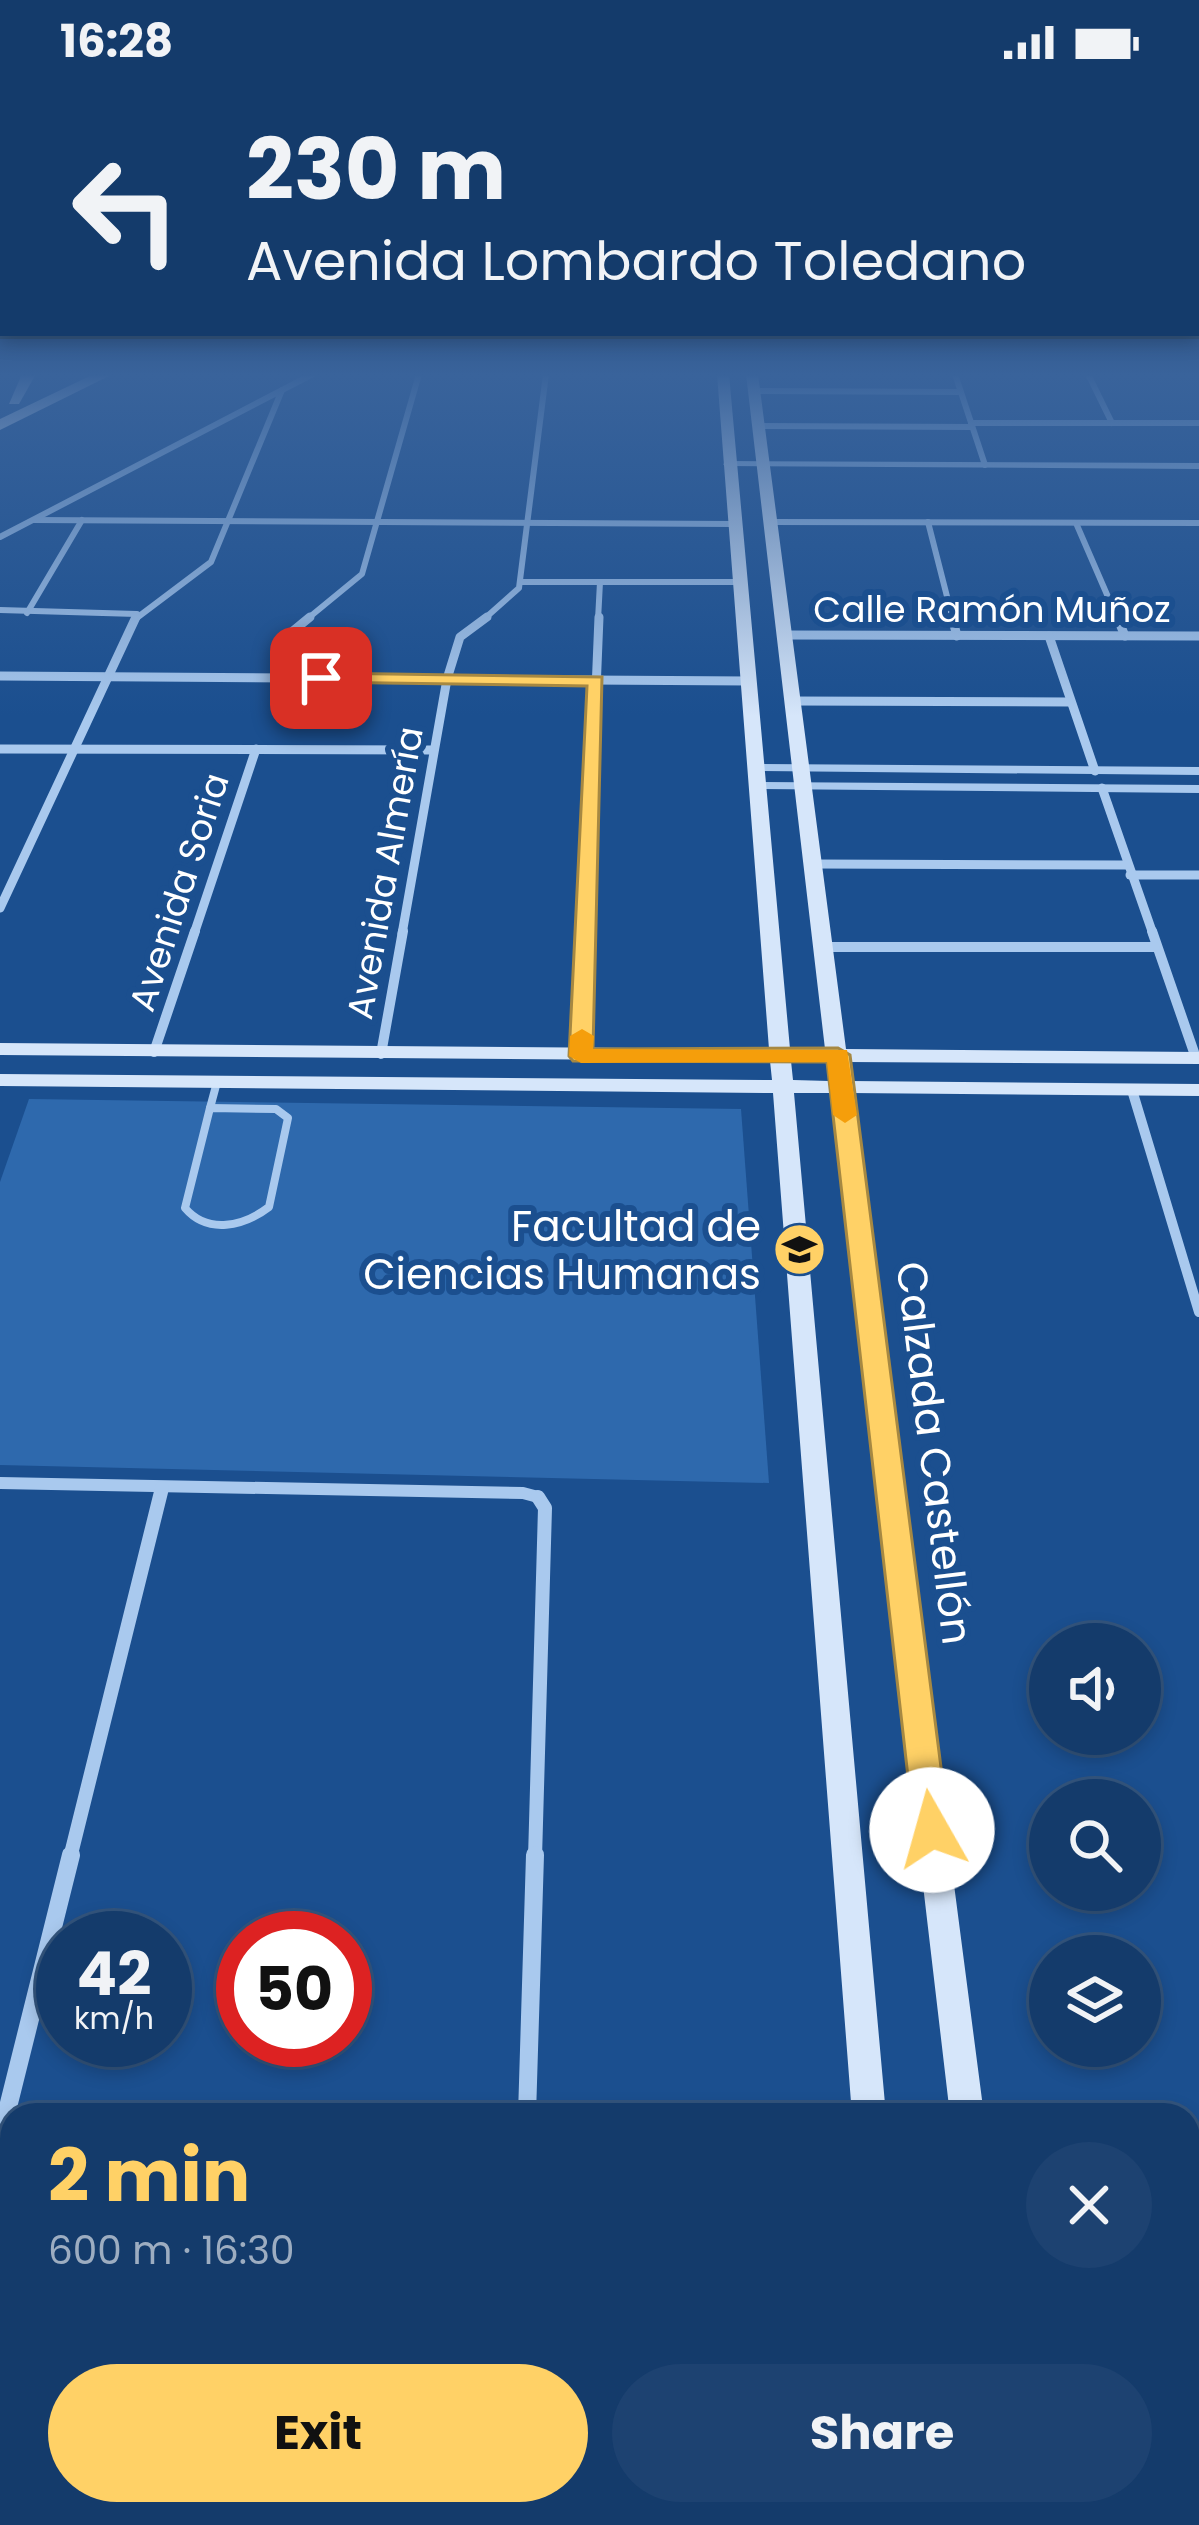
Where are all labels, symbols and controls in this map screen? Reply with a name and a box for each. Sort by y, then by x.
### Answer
text: 16:28 [60,10,173,73]
text: 230 m [246,111,506,228]
icon: left [48,132,204,288]
text: Avenida Lombardo Toledano [246,223,1026,299]
street label: Calle Ramón Muñoz [813,584,1171,635]
pin [270,627,372,729]
icon: arrive [288,645,354,711]
street label: Avenida Almería [334,723,436,1023]
street label: Avenida Soria [116,766,242,1018]
place label: Facultad de Ciencias Humanas [363,1197,761,1304]
school or university icon: Facultad de Ciencias Humanas [772,1222,828,1278]
street label: Calzada Castellón [881,1258,987,1648]
map controls [1029,1623,1161,2067]
button: sound [1029,1623,1161,1755]
position arrow [869,1767,995,1893]
button: search [1029,1779,1161,1911]
speed limit sign: 50 [216,1911,372,2067]
text: 42 [77,1932,151,2016]
button: layers [1029,1935,1161,2067]
text: km/h [74,1997,154,2040]
text: 2 min [48,2125,250,2226]
button: close [1026,2142,1152,2268]
text: 600 m · 16:30 [48,2223,294,2278]
button: Exit [48,2364,588,2502]
button: Share [612,2364,1152,2502]

